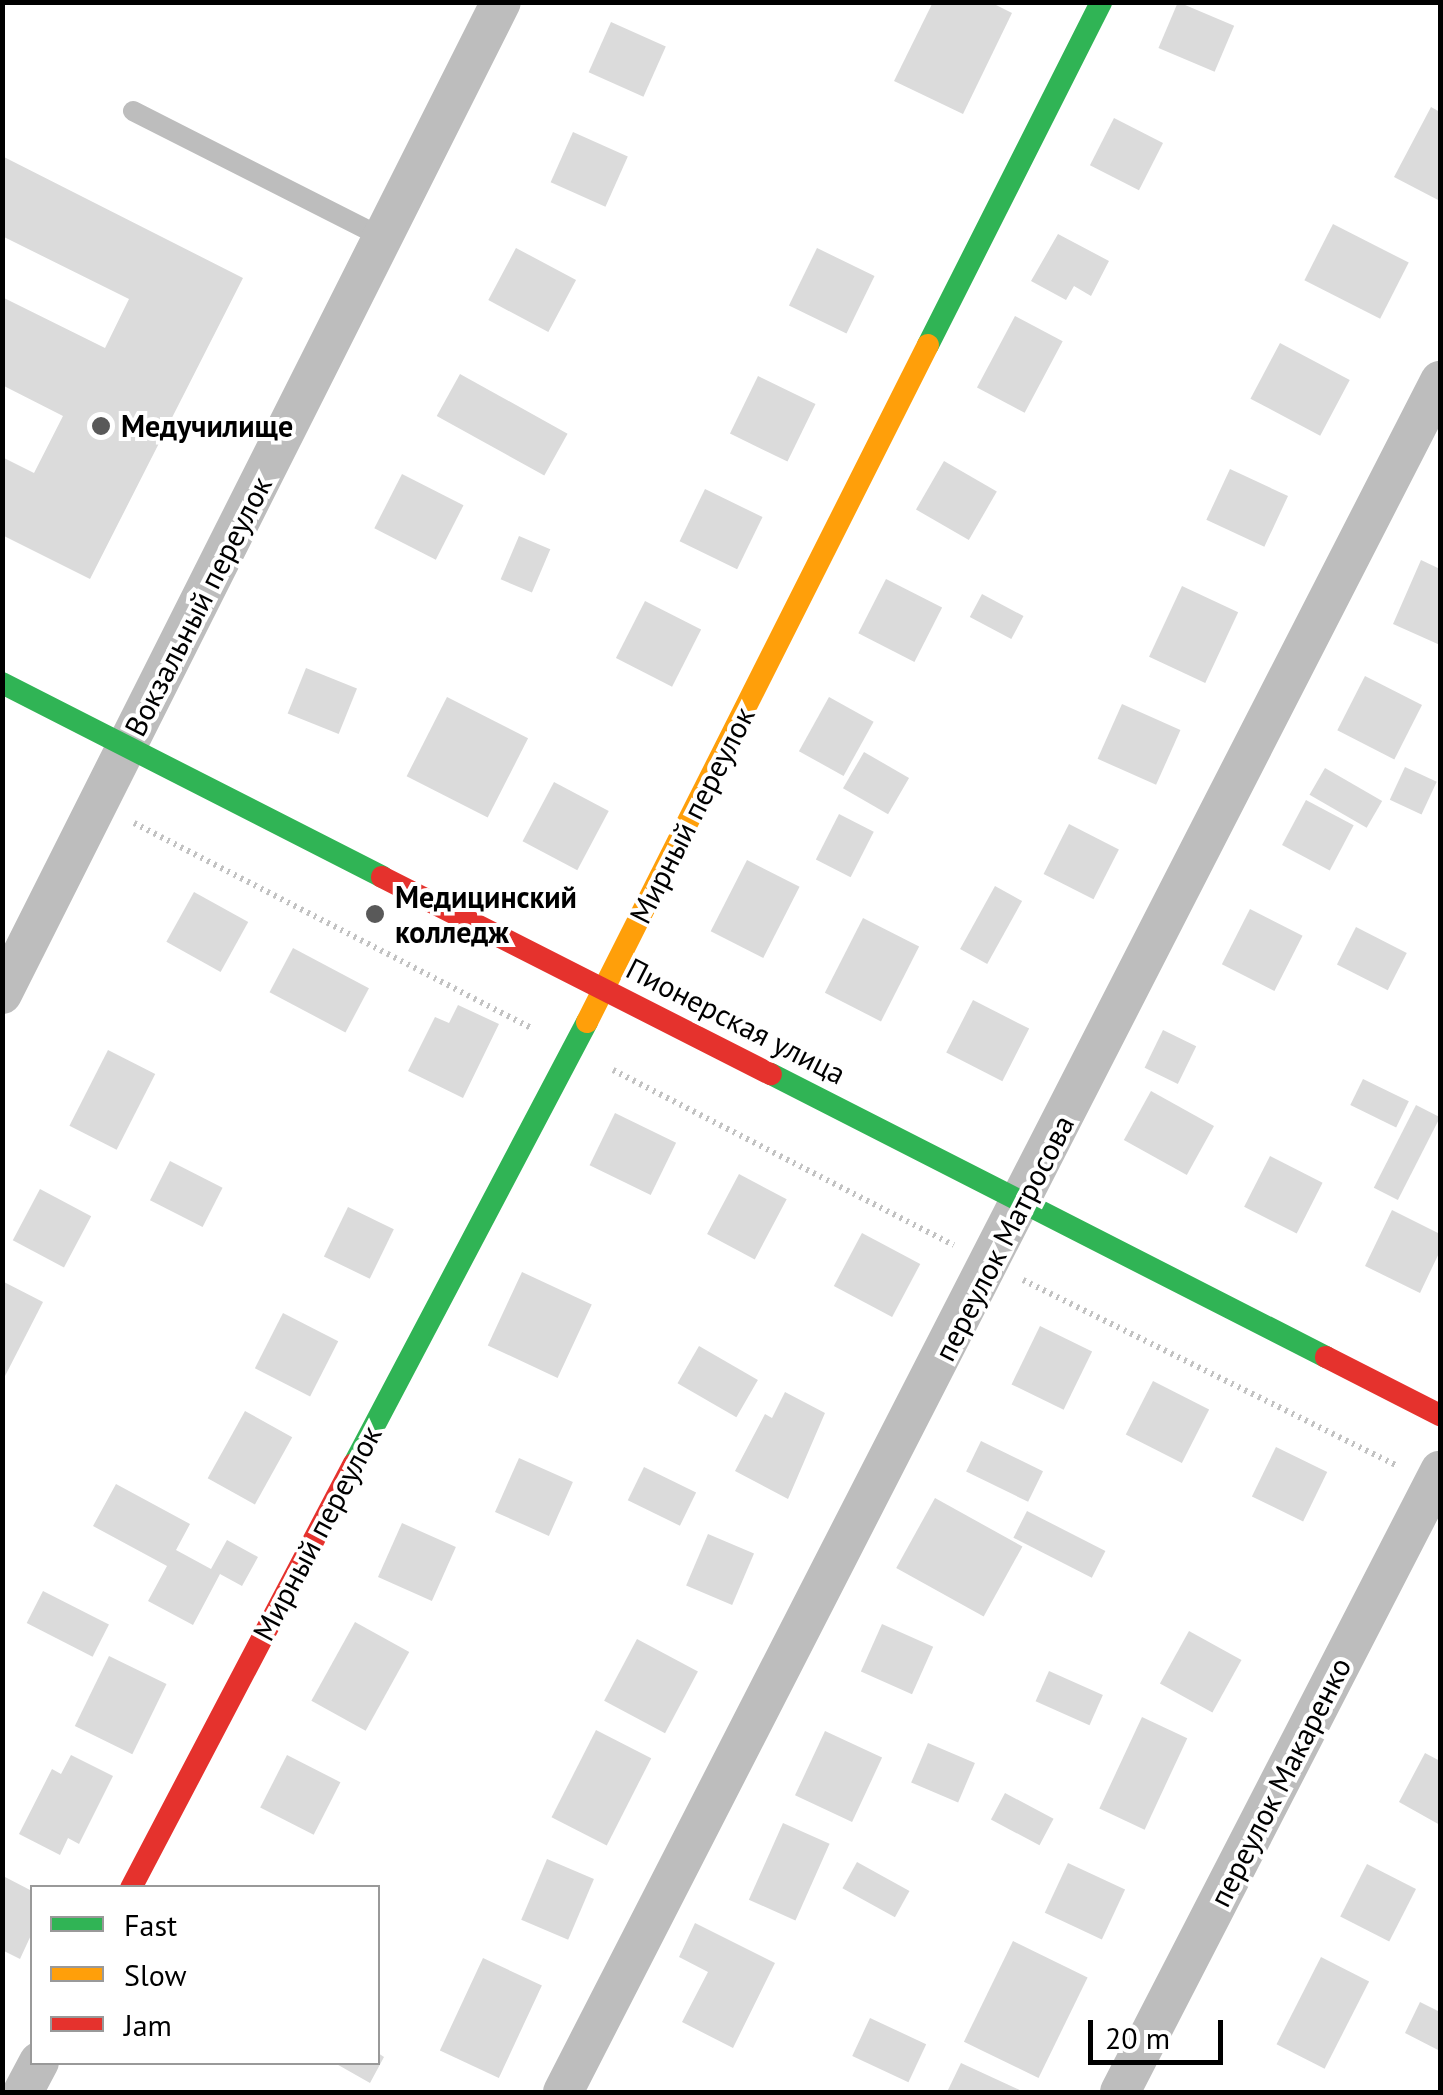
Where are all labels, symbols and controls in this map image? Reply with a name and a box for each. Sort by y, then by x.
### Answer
place label: Медучилище [121,408,293,444]
marker: Медучилище [90,415,112,437]
street label: Вокзальный переулок [117,470,279,742]
street label: Мирный переулок [622,701,762,929]
place label: Медицинский колледж [395,879,577,950]
marker: Медицинский колледж [364,903,386,925]
street label: Пионерская улица [620,950,852,1092]
street label: переулок Матросова [926,1109,1082,1367]
street label: Мирный переулок [245,1419,389,1647]
street label: переулок Макаренко [1202,1651,1358,1913]
legend [30,1885,380,2065]
text: Fast [124,1905,177,1944]
text: Slow [124,1955,187,1994]
scale bar [1093,2000,1228,2062]
text: Jam [124,2005,172,2044]
text: 20 m [1105,2018,1170,2057]

